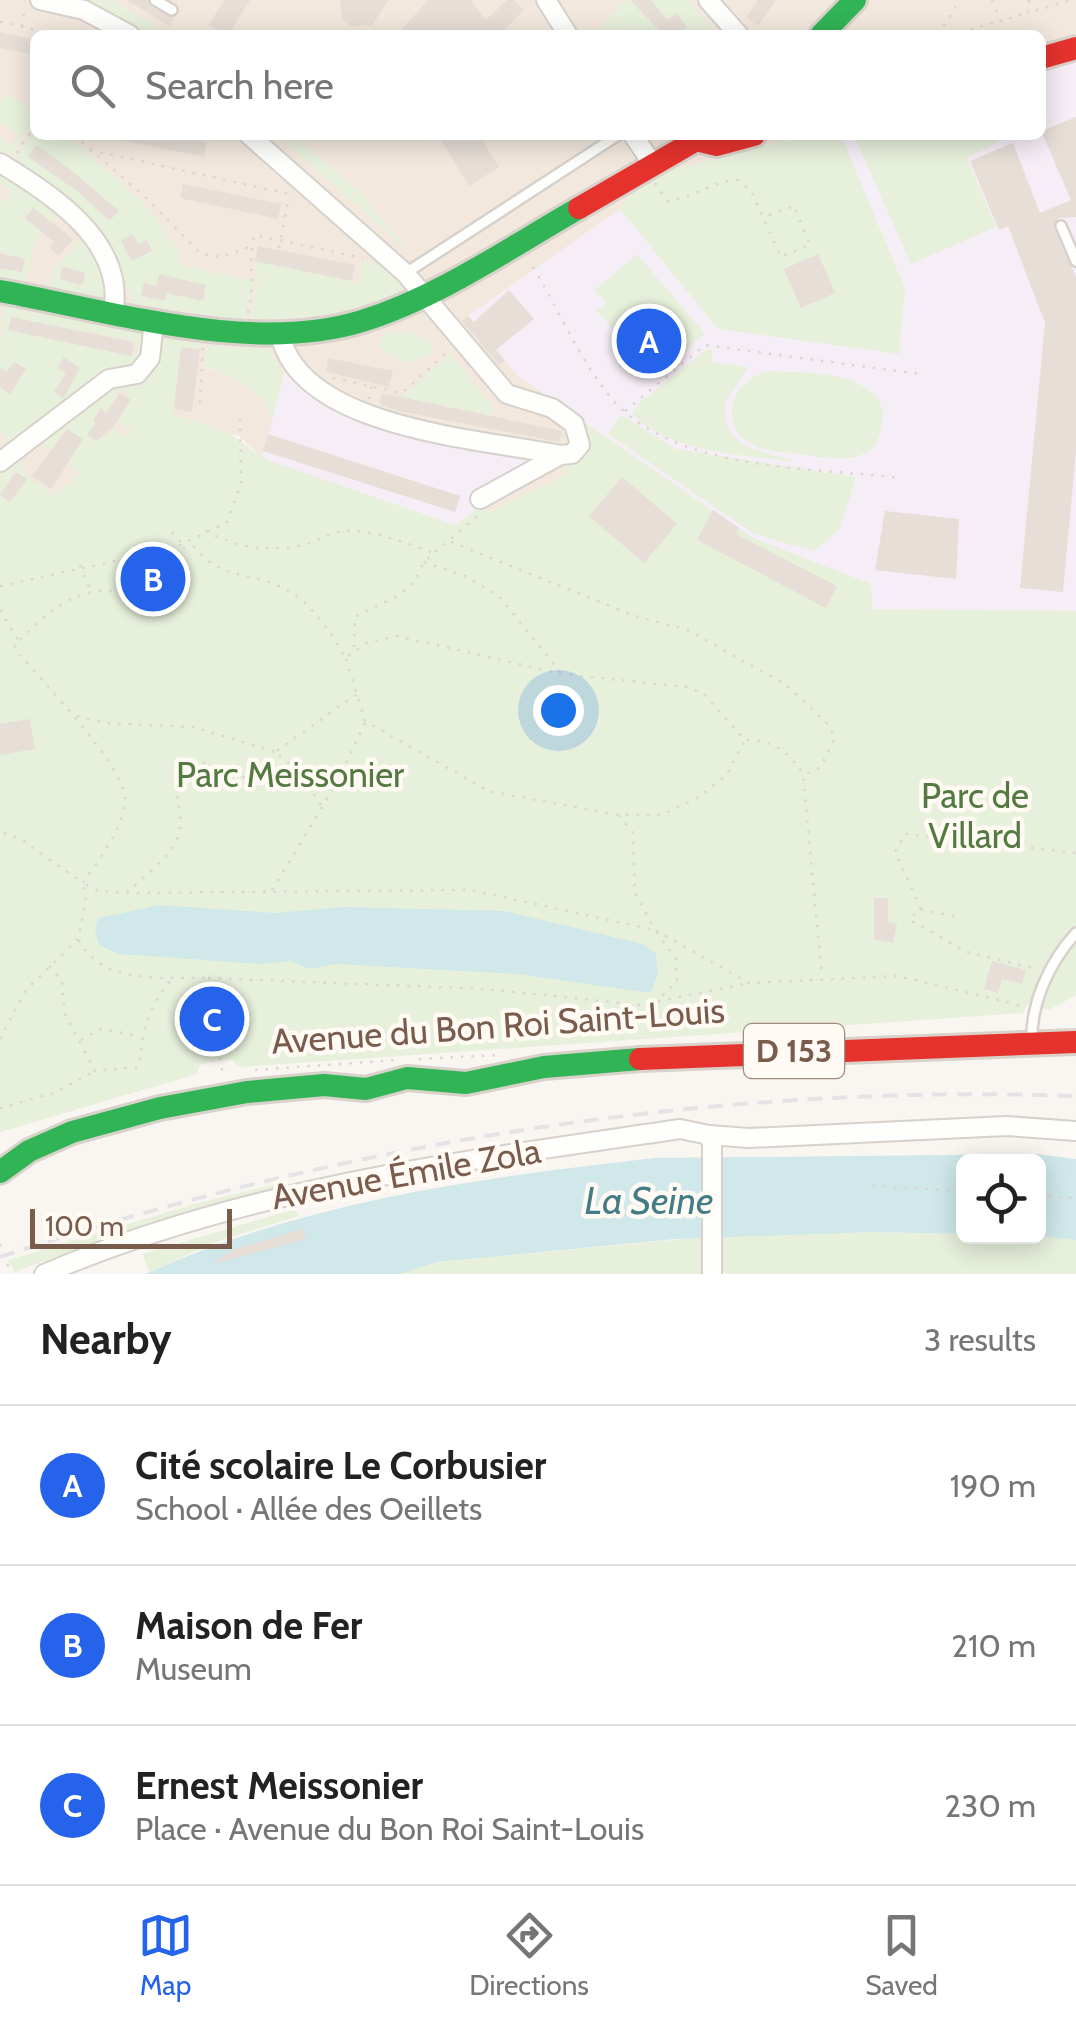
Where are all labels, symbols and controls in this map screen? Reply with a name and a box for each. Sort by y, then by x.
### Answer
search box [30,30,1046,140]
icon: search [65,58,120,113]
text: Search here [145,62,334,109]
pin: A [616,304,682,378]
pin: B [120,542,186,616]
your location [533,685,584,736]
park label: Parc Meissonier [176,753,404,796]
park label: Parc de Villard [921,774,1029,857]
pin: C [180,982,244,1056]
street label: Avenue du Bon Roi Saint-Louis [270,988,726,1063]
road number: D 153 [744,1024,844,1078]
street label: Avenue Émile Zola [268,1129,544,1218]
map controls [956,1154,1046,1244]
button: locate [956,1154,1046,1244]
water label: La Seine [585,1177,713,1224]
scale bar [30,1204,232,1248]
text: 100 m [45,1209,124,1243]
text: Nearby [40,1313,172,1365]
text: 3 results [924,1320,1036,1359]
text: Cité scolaire Le Corbusier [135,1442,546,1489]
text: A [62,1466,83,1505]
text: 190 m [950,1466,1036,1505]
text: School · Allée des Oeillets [135,1489,482,1528]
text: Maison de Fer [135,1602,362,1649]
text: B [62,1626,83,1665]
text: 210 m [951,1626,1036,1665]
text: Museum [135,1649,252,1688]
text: Ernest Meissonier [135,1762,423,1809]
text: C [63,1786,82,1825]
text: 230 m [944,1786,1036,1825]
text: Place · Avenue du Bon Roi Saint-Louis [135,1809,644,1848]
tab: Map [138,1908,193,2002]
tab: Directions [469,1908,589,2002]
tab: Saved [865,1908,938,2002]

